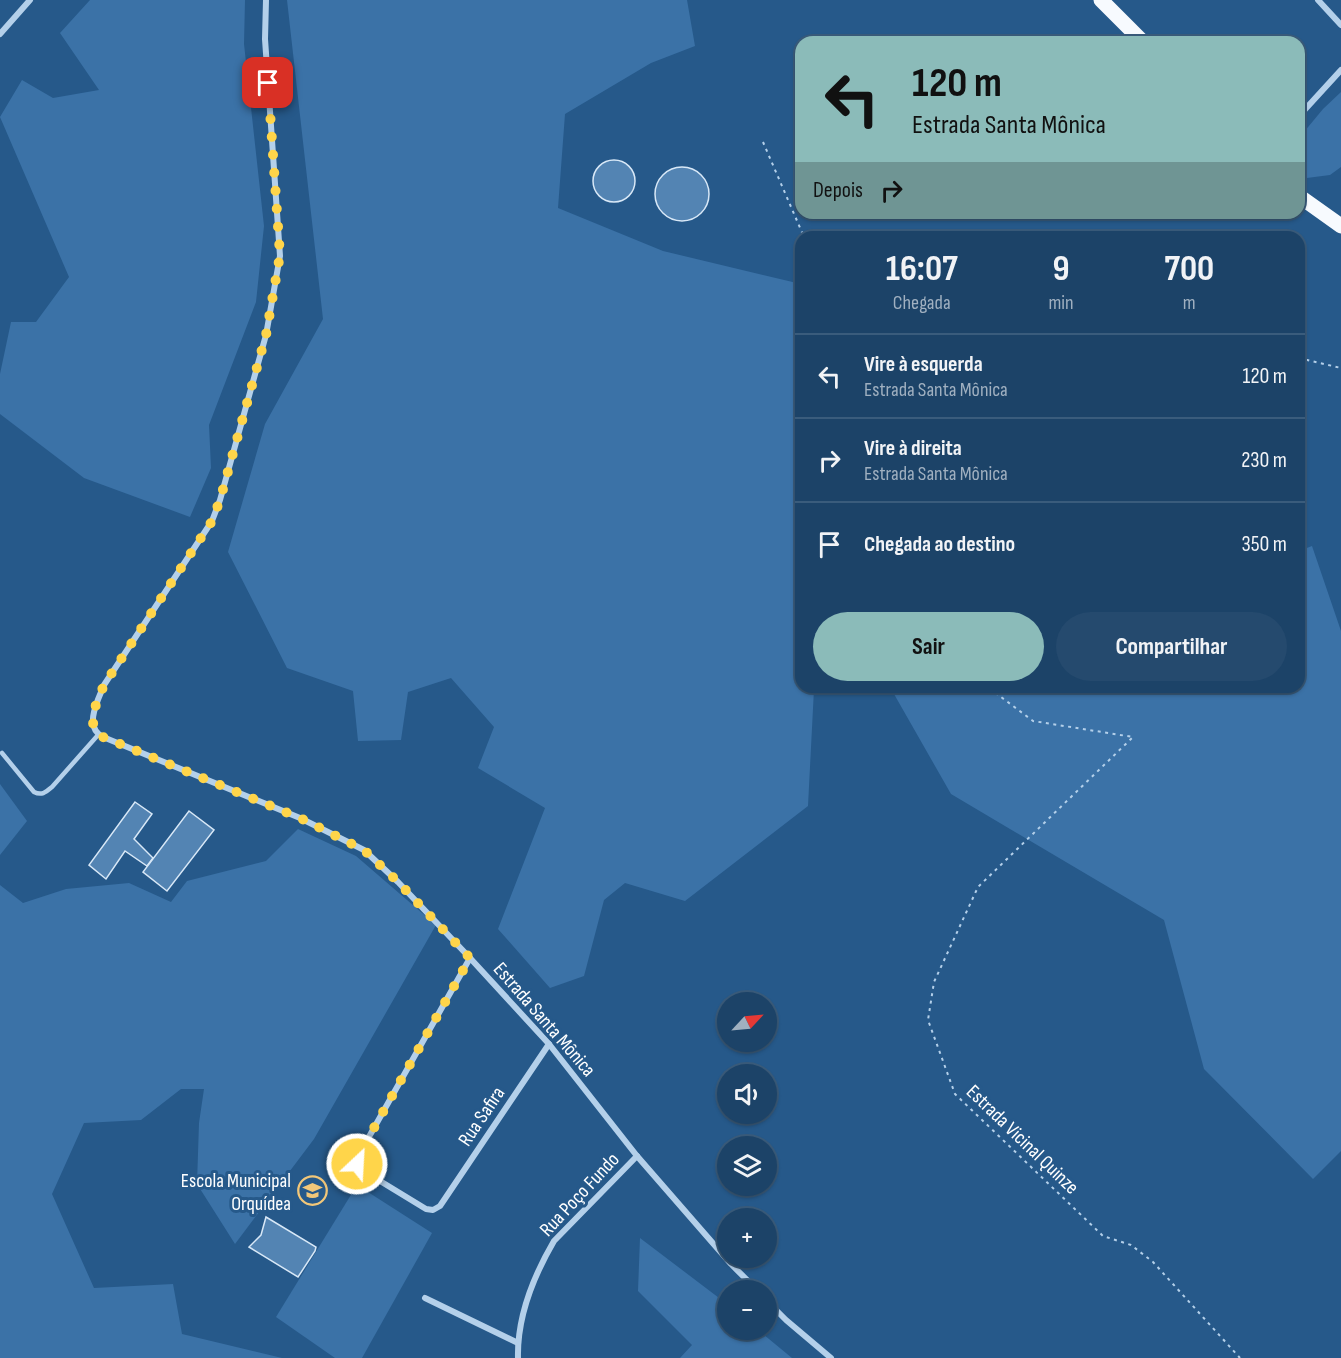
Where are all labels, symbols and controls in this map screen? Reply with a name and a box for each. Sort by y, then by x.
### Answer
pin [242,57,293,108]
text: 120 m [912,58,1002,109]
icon: left [813,60,891,138]
icon: arrive [251,66,284,99]
text: Estrada Santa Mônica [912,109,1106,141]
icon: right [875,174,908,207]
text: Depois [813,177,863,204]
text: 16:07 [886,248,958,291]
text: 9 [1052,248,1070,291]
text: 700 [1164,248,1214,291]
text: Chegada [893,291,951,315]
text: min [1048,291,1074,315]
text: m [1183,291,1196,315]
text: Vire à esquerda [864,351,983,378]
icon: left [813,360,846,393]
text: 120 m [1243,363,1287,390]
text: Estrada Santa Mônica [864,378,1008,402]
text: Vire à direita [864,435,962,462]
icon: right [813,444,846,477]
text: 230 m [1241,447,1287,474]
text: Estrada Santa Mônica [864,462,1008,486]
icon: arrive [813,528,846,561]
text: Chegada ao destino [864,531,1015,558]
text: 350 m [1242,531,1287,558]
button: Sair [813,612,1044,681]
button: Compartilhar [1056,612,1287,681]
street label: Estrada Santa Mônica [488,958,600,1082]
north arrow [717,992,777,1052]
map controls [717,992,777,1340]
button: sound [717,1064,777,1124]
street label: Estrada Vicinal Quinze [961,1080,1083,1199]
street label: Rua Safira [453,1082,510,1151]
position arrow [325,1132,389,1196]
button: layers [717,1136,777,1196]
street label: Rua Poço Fundo [535,1148,625,1242]
place label: Escola Municipal Orquídea [181,1169,291,1216]
school or university icon: Escola Municipal Orquídea [296,1175,328,1207]
button: + [717,1208,777,1268]
button: − [717,1280,777,1340]

